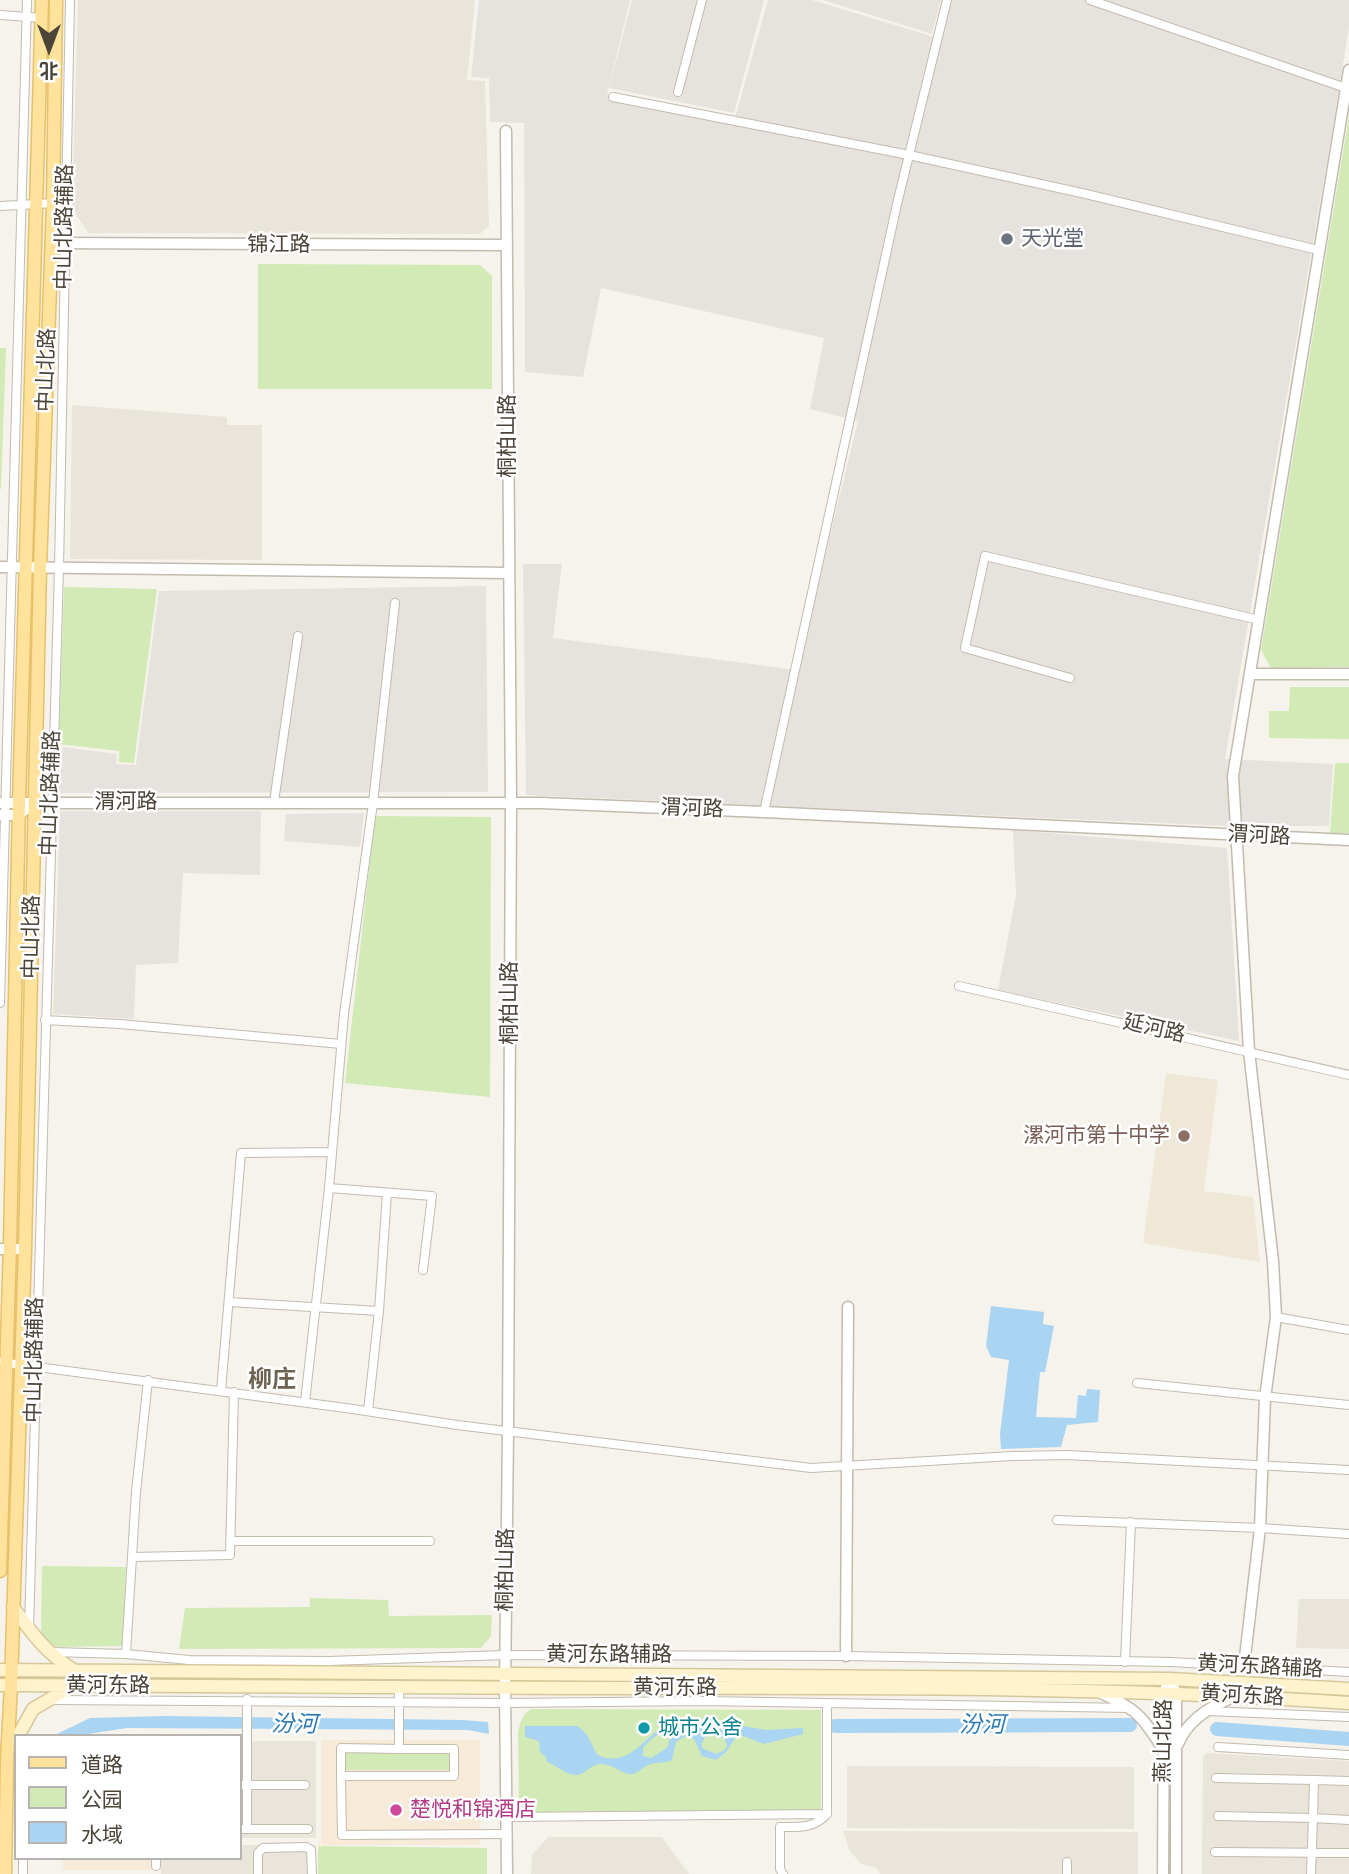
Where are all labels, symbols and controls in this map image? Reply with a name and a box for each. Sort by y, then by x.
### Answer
north arrow [14,14,84,84]
text: 北 [40,59,59,82]
street label: 中山北路辅路 [51,164,79,290]
place label: 天光堂 [1021,226,1084,252]
marker: 天光堂 [999,231,1015,247]
street label: 锦江路 [248,232,310,258]
street label: 中山北路 [33,328,61,412]
street label: 桐柏山路 [495,394,521,478]
street label: 中山北路辅路 [36,730,66,856]
street label: 渭河路 [95,789,157,815]
street label: 渭河路 [660,795,724,823]
street label: 渭河路 [1227,822,1291,850]
street label: 中山北路 [19,895,45,979]
street label: 桐柏山路 [497,961,523,1045]
street label: 延河路 [1120,1010,1188,1048]
place label: 漯河市第十中学 [1023,1123,1170,1149]
marker: 漯河市第十中学 [1176,1128,1192,1144]
street label: 中山北路辅路 [21,1297,49,1423]
district label: 柳庄 [248,1366,296,1394]
street label: 桐柏山路 [493,1528,519,1612]
street label: 黄河东路辅路 [546,1642,672,1668]
street label: 黄河东路辅路 [1196,1651,1324,1683]
street label: 黄河东路 [66,1673,150,1699]
street label: 黄河东路 [633,1675,717,1701]
street label: 黄河东路 [1199,1681,1285,1711]
street label: 燕山北路 [1151,1699,1177,1783]
water label: 汾河 [271,1711,317,1739]
water label: 汾河 [959,1712,1005,1740]
place label: 城市公舍 [658,1715,742,1741]
marker: 城市公舍 [636,1720,652,1736]
legend [14,1734,242,1860]
text: 道路 [81,1752,123,1778]
text: 公园 [81,1787,123,1813]
place label: 楚悦和锦酒店 [410,1797,536,1823]
marker: 楚悦和锦酒店 [388,1802,404,1818]
text: 水域 [81,1822,123,1848]

